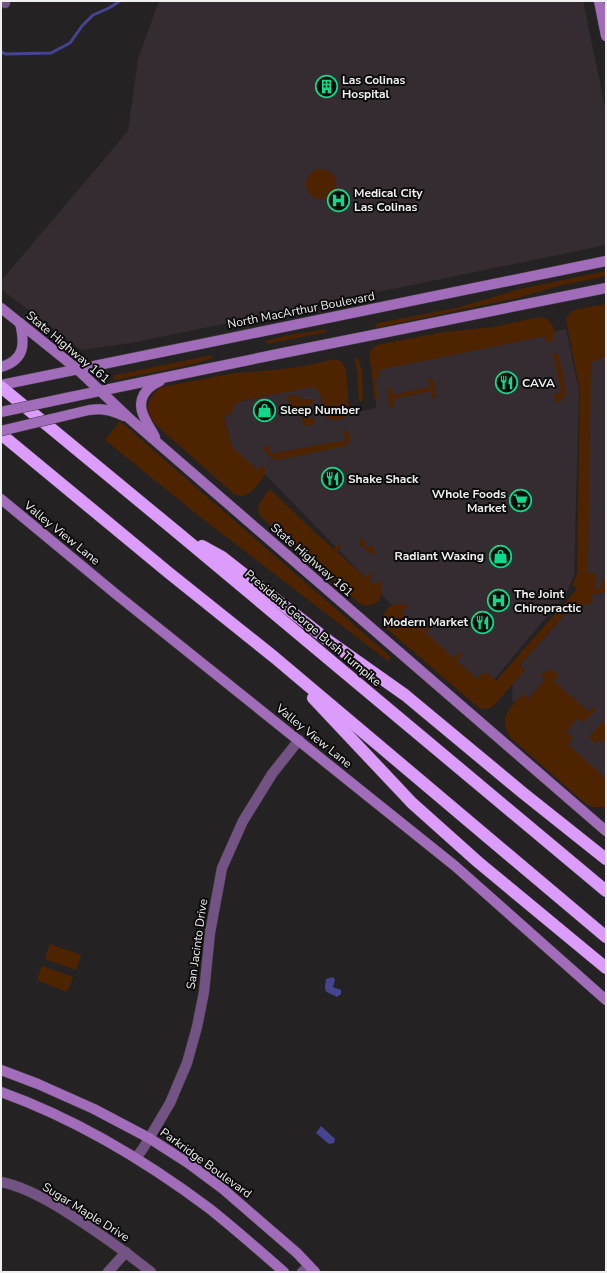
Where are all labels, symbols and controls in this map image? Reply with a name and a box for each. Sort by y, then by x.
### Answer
place label: Las Colinas Hospital [342,72,406,102]
building icon: Las Colinas Hospital [313,74,339,100]
place label: Medical City Las Colinas [354,185,423,215]
hospital icon: Medical City Las Colinas [325,187,351,213]
street label: North MacArthur Boulevard [226,288,376,332]
street label: State Highway 161 [23,307,113,387]
restaurant icon: CAVA [494,370,520,396]
place label: CAVA [522,375,555,391]
shop icon: Sleep Number [252,397,278,423]
place label: Sleep Number [280,402,360,418]
restaurant icon: Shake Shack [320,466,346,492]
place label: Shake Shack [348,471,419,487]
place label: Whole Foods Market [432,486,506,516]
supermarket icon: Whole Foods Market [508,488,534,514]
street label: Valley View Lane [20,497,103,569]
street label: State Highway 161 [267,520,357,600]
shop icon: Radiant Waxing [487,543,513,569]
place label: Radiant Waxing [394,548,484,564]
street label: President George Bush Turnpike [241,566,385,690]
place label: The Joint Chiropractic [514,586,582,616]
hospital icon: The Joint Chiropractic [485,588,511,614]
restaurant icon: Modern Market [470,609,496,635]
place label: Modern Market [383,614,468,630]
street label: Valley View Lane [272,700,355,772]
street label: San Jacinto Drive [183,898,211,990]
street label: Parkridge Boulevard [157,1124,255,1202]
street label: Sugar Maple Drive [39,1179,133,1245]

